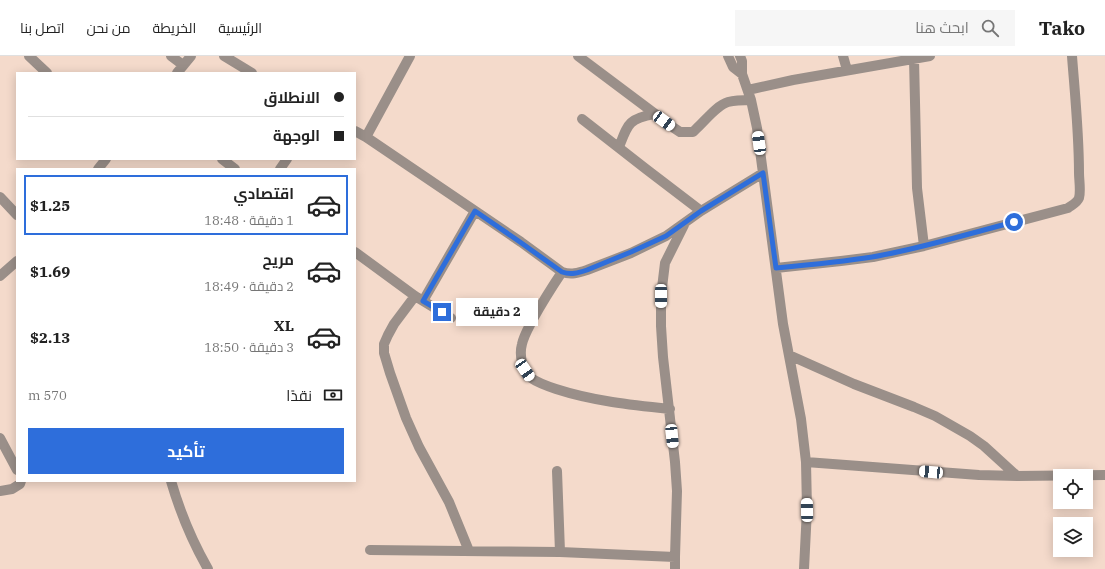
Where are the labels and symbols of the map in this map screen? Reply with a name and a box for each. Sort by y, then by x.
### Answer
car [651,109,677,133]
car [751,130,767,156]
route start [1005,213,1023,231]
car [655,284,667,308]
callout: 2 دقيقة [456,298,538,326]
route end [433,303,451,321]
car [513,357,537,383]
car [665,423,679,449]
car [919,465,943,479]
car [801,498,813,522]

